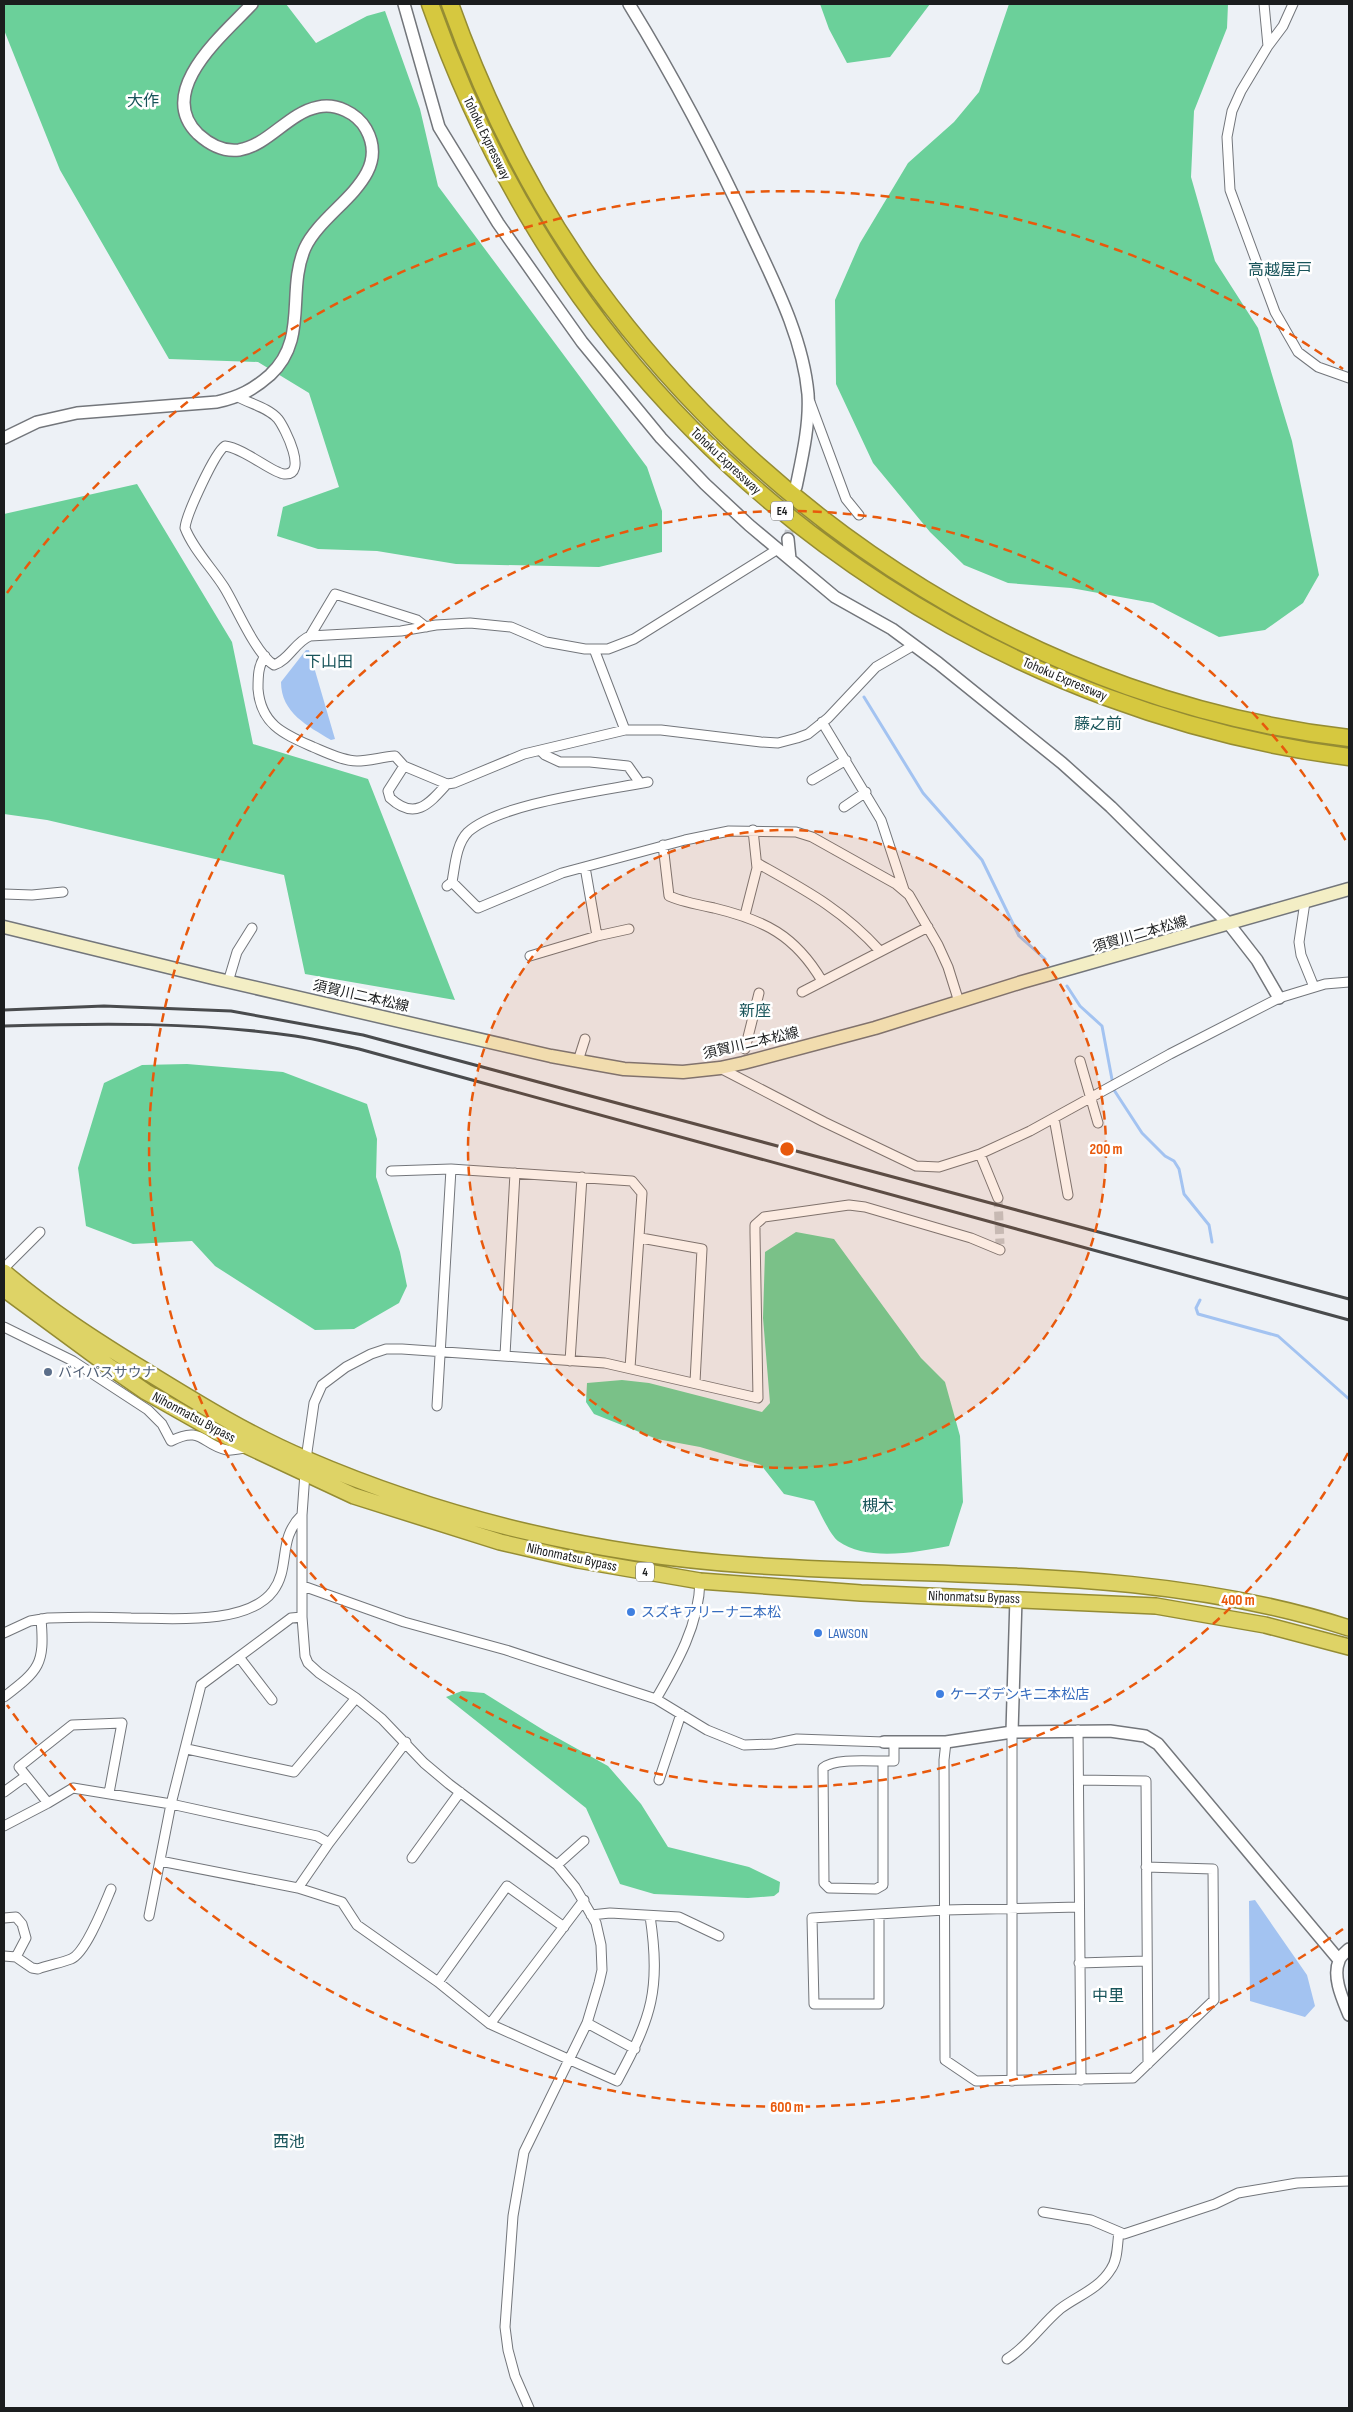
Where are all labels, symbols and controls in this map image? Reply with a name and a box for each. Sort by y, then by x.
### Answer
district label: 大作 [127,92,159,111]
street label: Tohoku Expressway [460,94,515,183]
district label: 高越屋戸 [1248,261,1312,280]
street label: Tohoku Expressway [687,424,765,498]
road number: E4 [771,502,793,520]
district label: 下山田 [305,653,353,672]
street label: Tohoku Expressway [1020,654,1110,705]
district label: 藤之前 [1074,715,1122,734]
street label: 須賀川二本松線 [1091,912,1189,956]
street label: 須賀川二本松線 [311,977,411,1015]
district label: 新座 [739,1002,771,1021]
street label: 須賀川二本松線 [701,1024,801,1062]
centre of rings [778,1140,796,1158]
text: 200 m [1089,1140,1123,1159]
place label: バイパスサウナ [58,1364,156,1381]
marker: バイパスサウナ [42,1366,54,1378]
street label: Nihonmatsu Bypass [149,1388,239,1446]
district label: 槻木 [862,1497,894,1516]
street label: Nihonmatsu Bypass [525,1539,619,1575]
road number: 4 [636,1562,654,1581]
street label: Nihonmatsu Bypass [928,1587,1020,1607]
text: 400 m [1221,1591,1255,1610]
place label: スズキアリーナ二本松 [641,1604,781,1621]
marker: スズキアリーナ二本松 [625,1606,637,1618]
place label: LAWSON [828,1625,868,1642]
marker: LAWSON [812,1627,824,1639]
place label: ケーズデンキ二本松店 [950,1686,1089,1703]
marker: ケーズデンキ二本松店 [934,1688,946,1700]
district label: 中里 [1092,1987,1124,2006]
text: 600 m [770,2098,804,2117]
district label: 西池 [273,2133,305,2152]

